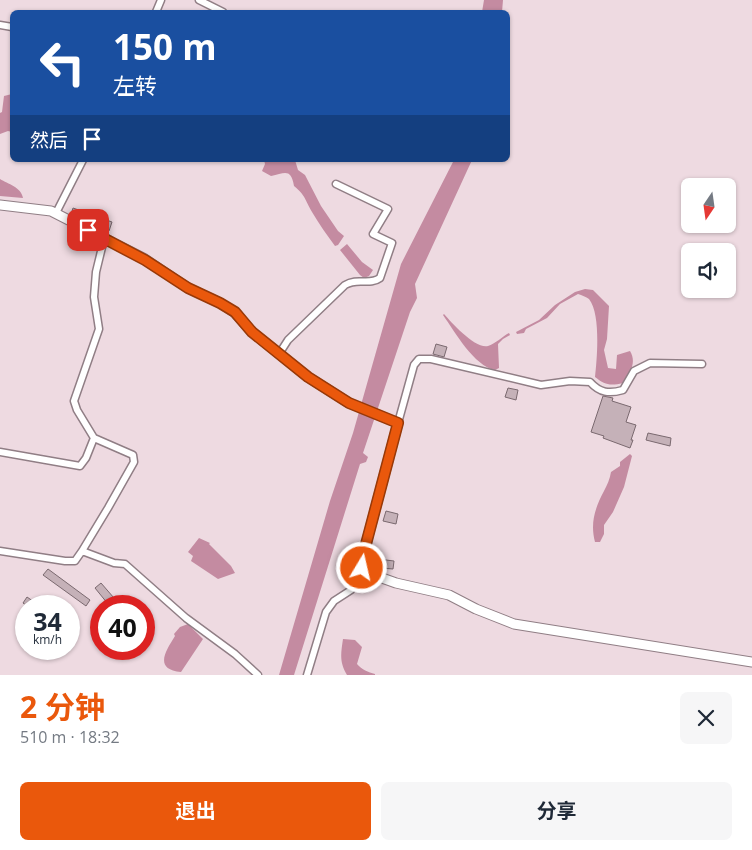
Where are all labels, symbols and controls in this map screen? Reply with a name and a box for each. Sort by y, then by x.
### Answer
text: 150 m [113,23,217,70]
icon: left [30,30,95,95]
text: 左转 [113,70,157,100]
icon: arrive [78,125,106,153]
text: 然后 [30,127,68,153]
north arrow [681,178,736,232]
map controls [681,178,736,298]
pin [67,209,109,251]
icon: arrive [74,216,102,244]
button: sound [681,243,736,298]
position arrow [335,541,387,593]
speed limit sign: 40 [90,595,155,660]
text: 34 [33,604,62,638]
text: km/h [33,631,62,648]
text: 2 分钟 [20,686,105,727]
button: close [680,692,732,744]
text: 510 m · 18:32 [20,726,120,748]
button: 退出 [20,782,371,840]
button: 分享 [381,782,732,840]

